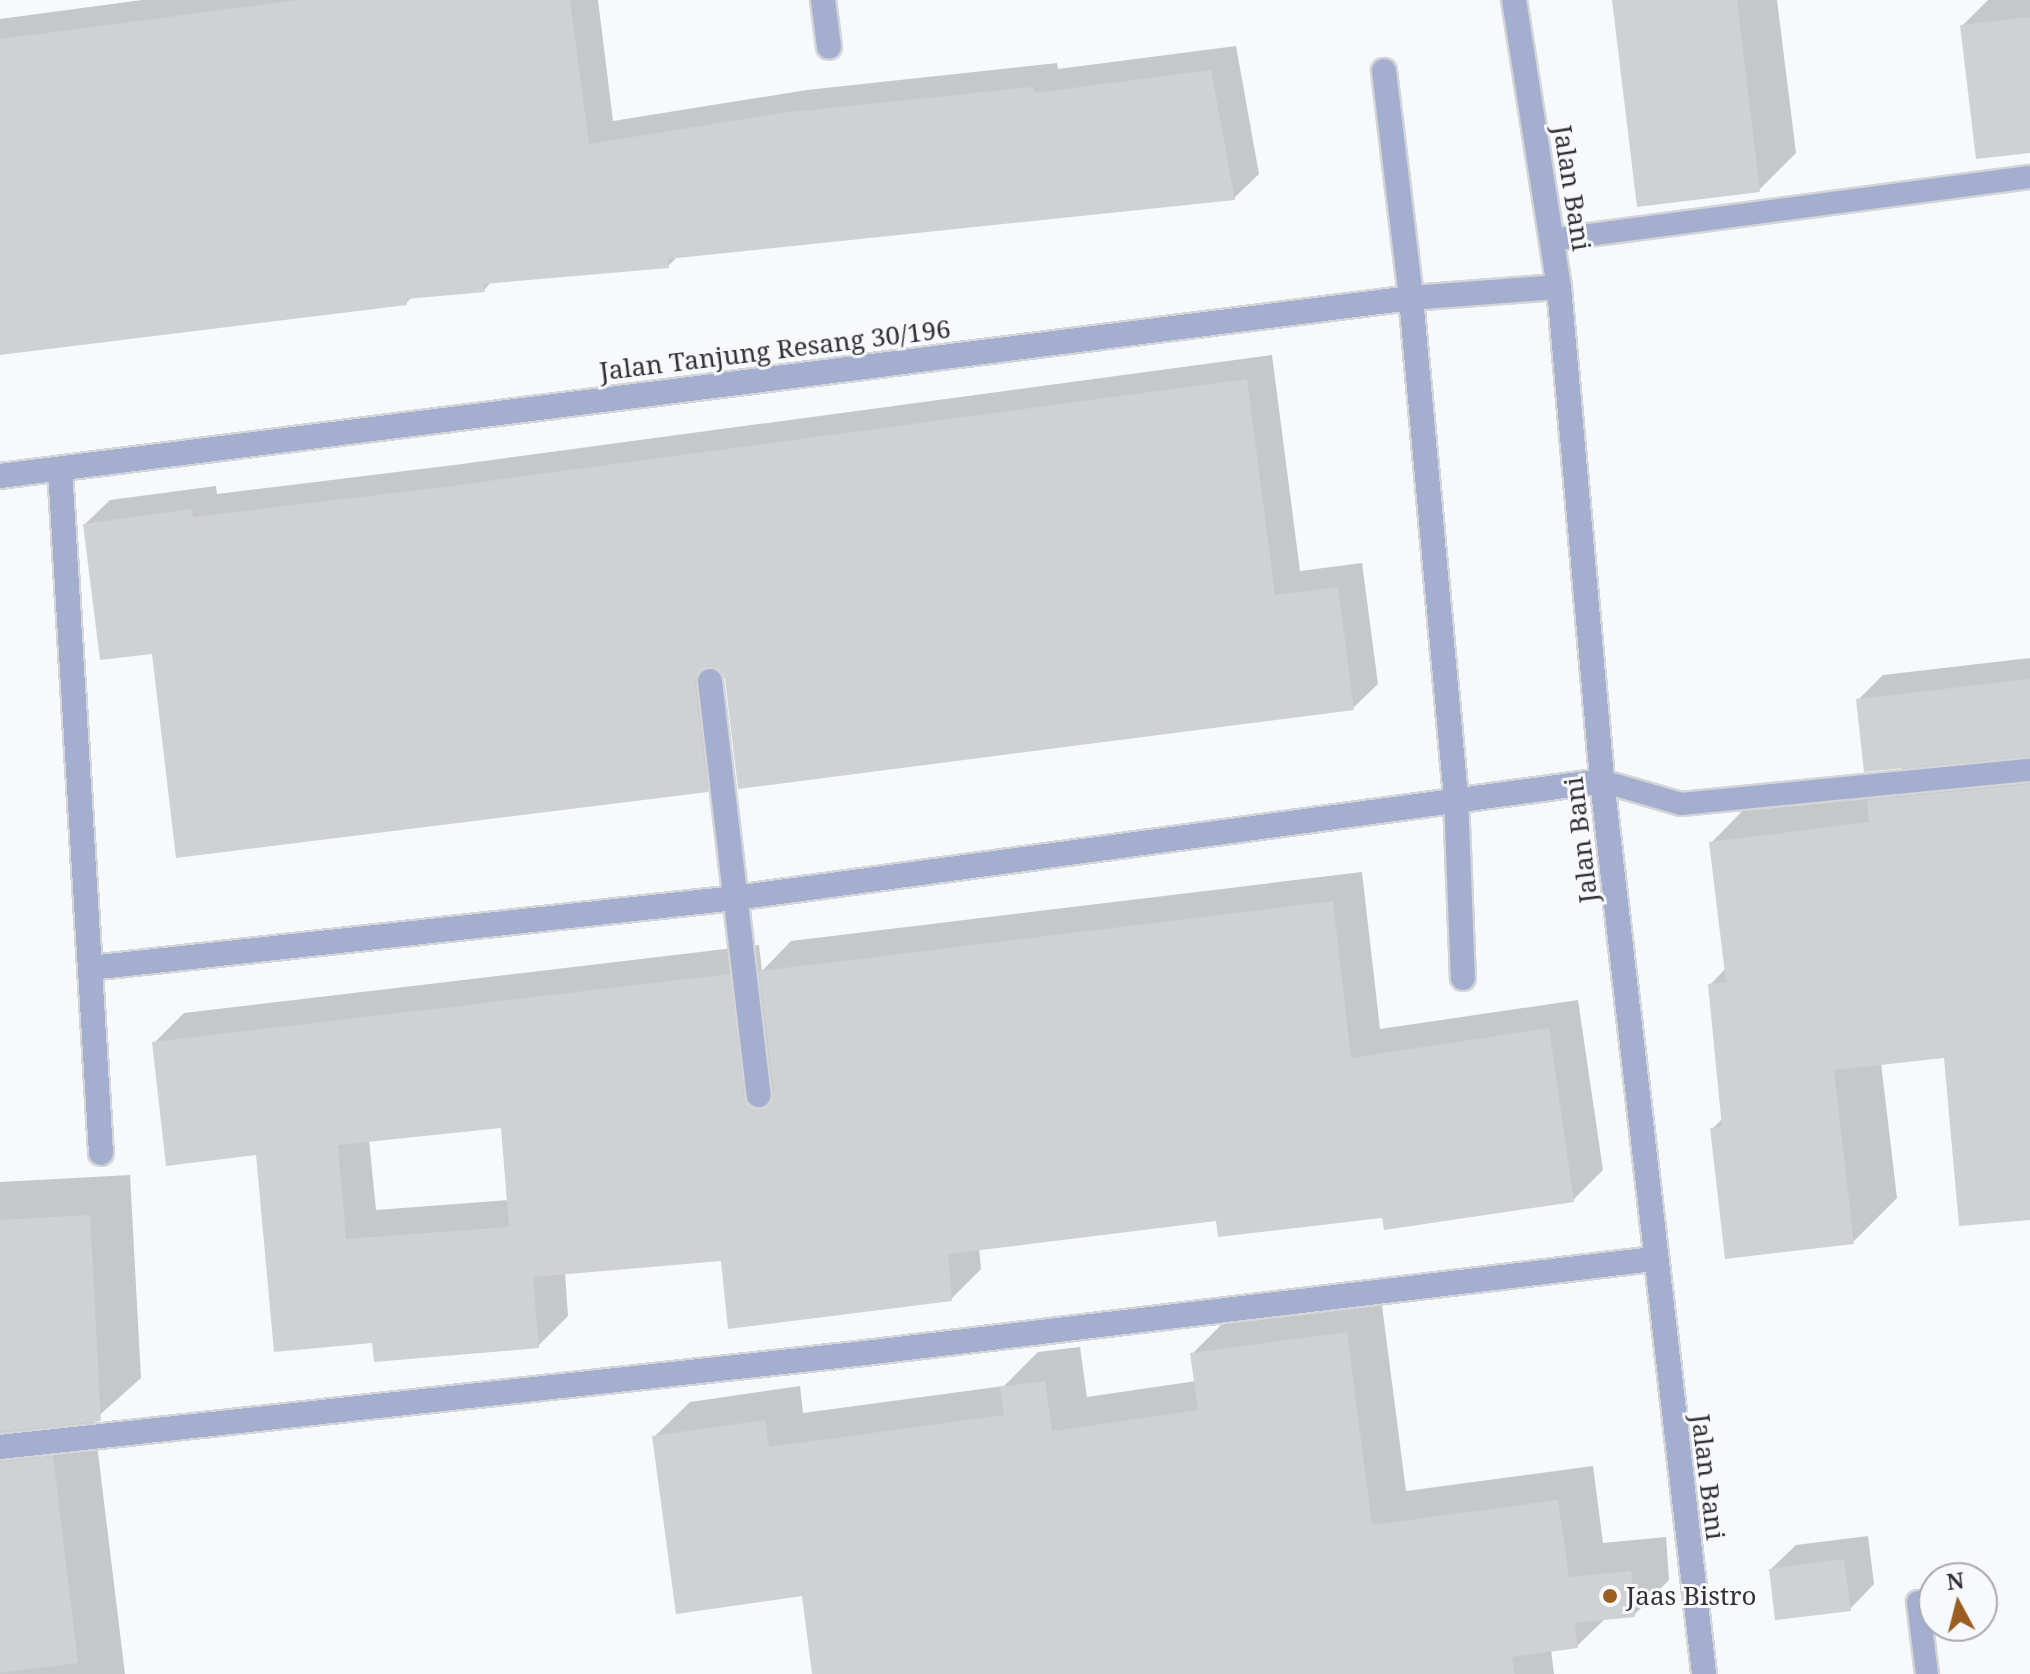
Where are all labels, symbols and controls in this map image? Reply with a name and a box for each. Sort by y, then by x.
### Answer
street label: Jalan Bani [1547,123,1597,253]
street label: Jalan Tanjung Resang 30/196 [598,313,952,387]
street label: Jalan Bani [1558,775,1604,905]
street label: Jalan Bani [1685,1412,1731,1542]
north arrow [1918,1562,1998,1642]
text: N [1945,1564,1966,1596]
place label: Jaas Bistro [1626,1580,1756,1612]
marker: Jaas Bistro [1601,1587,1619,1605]

